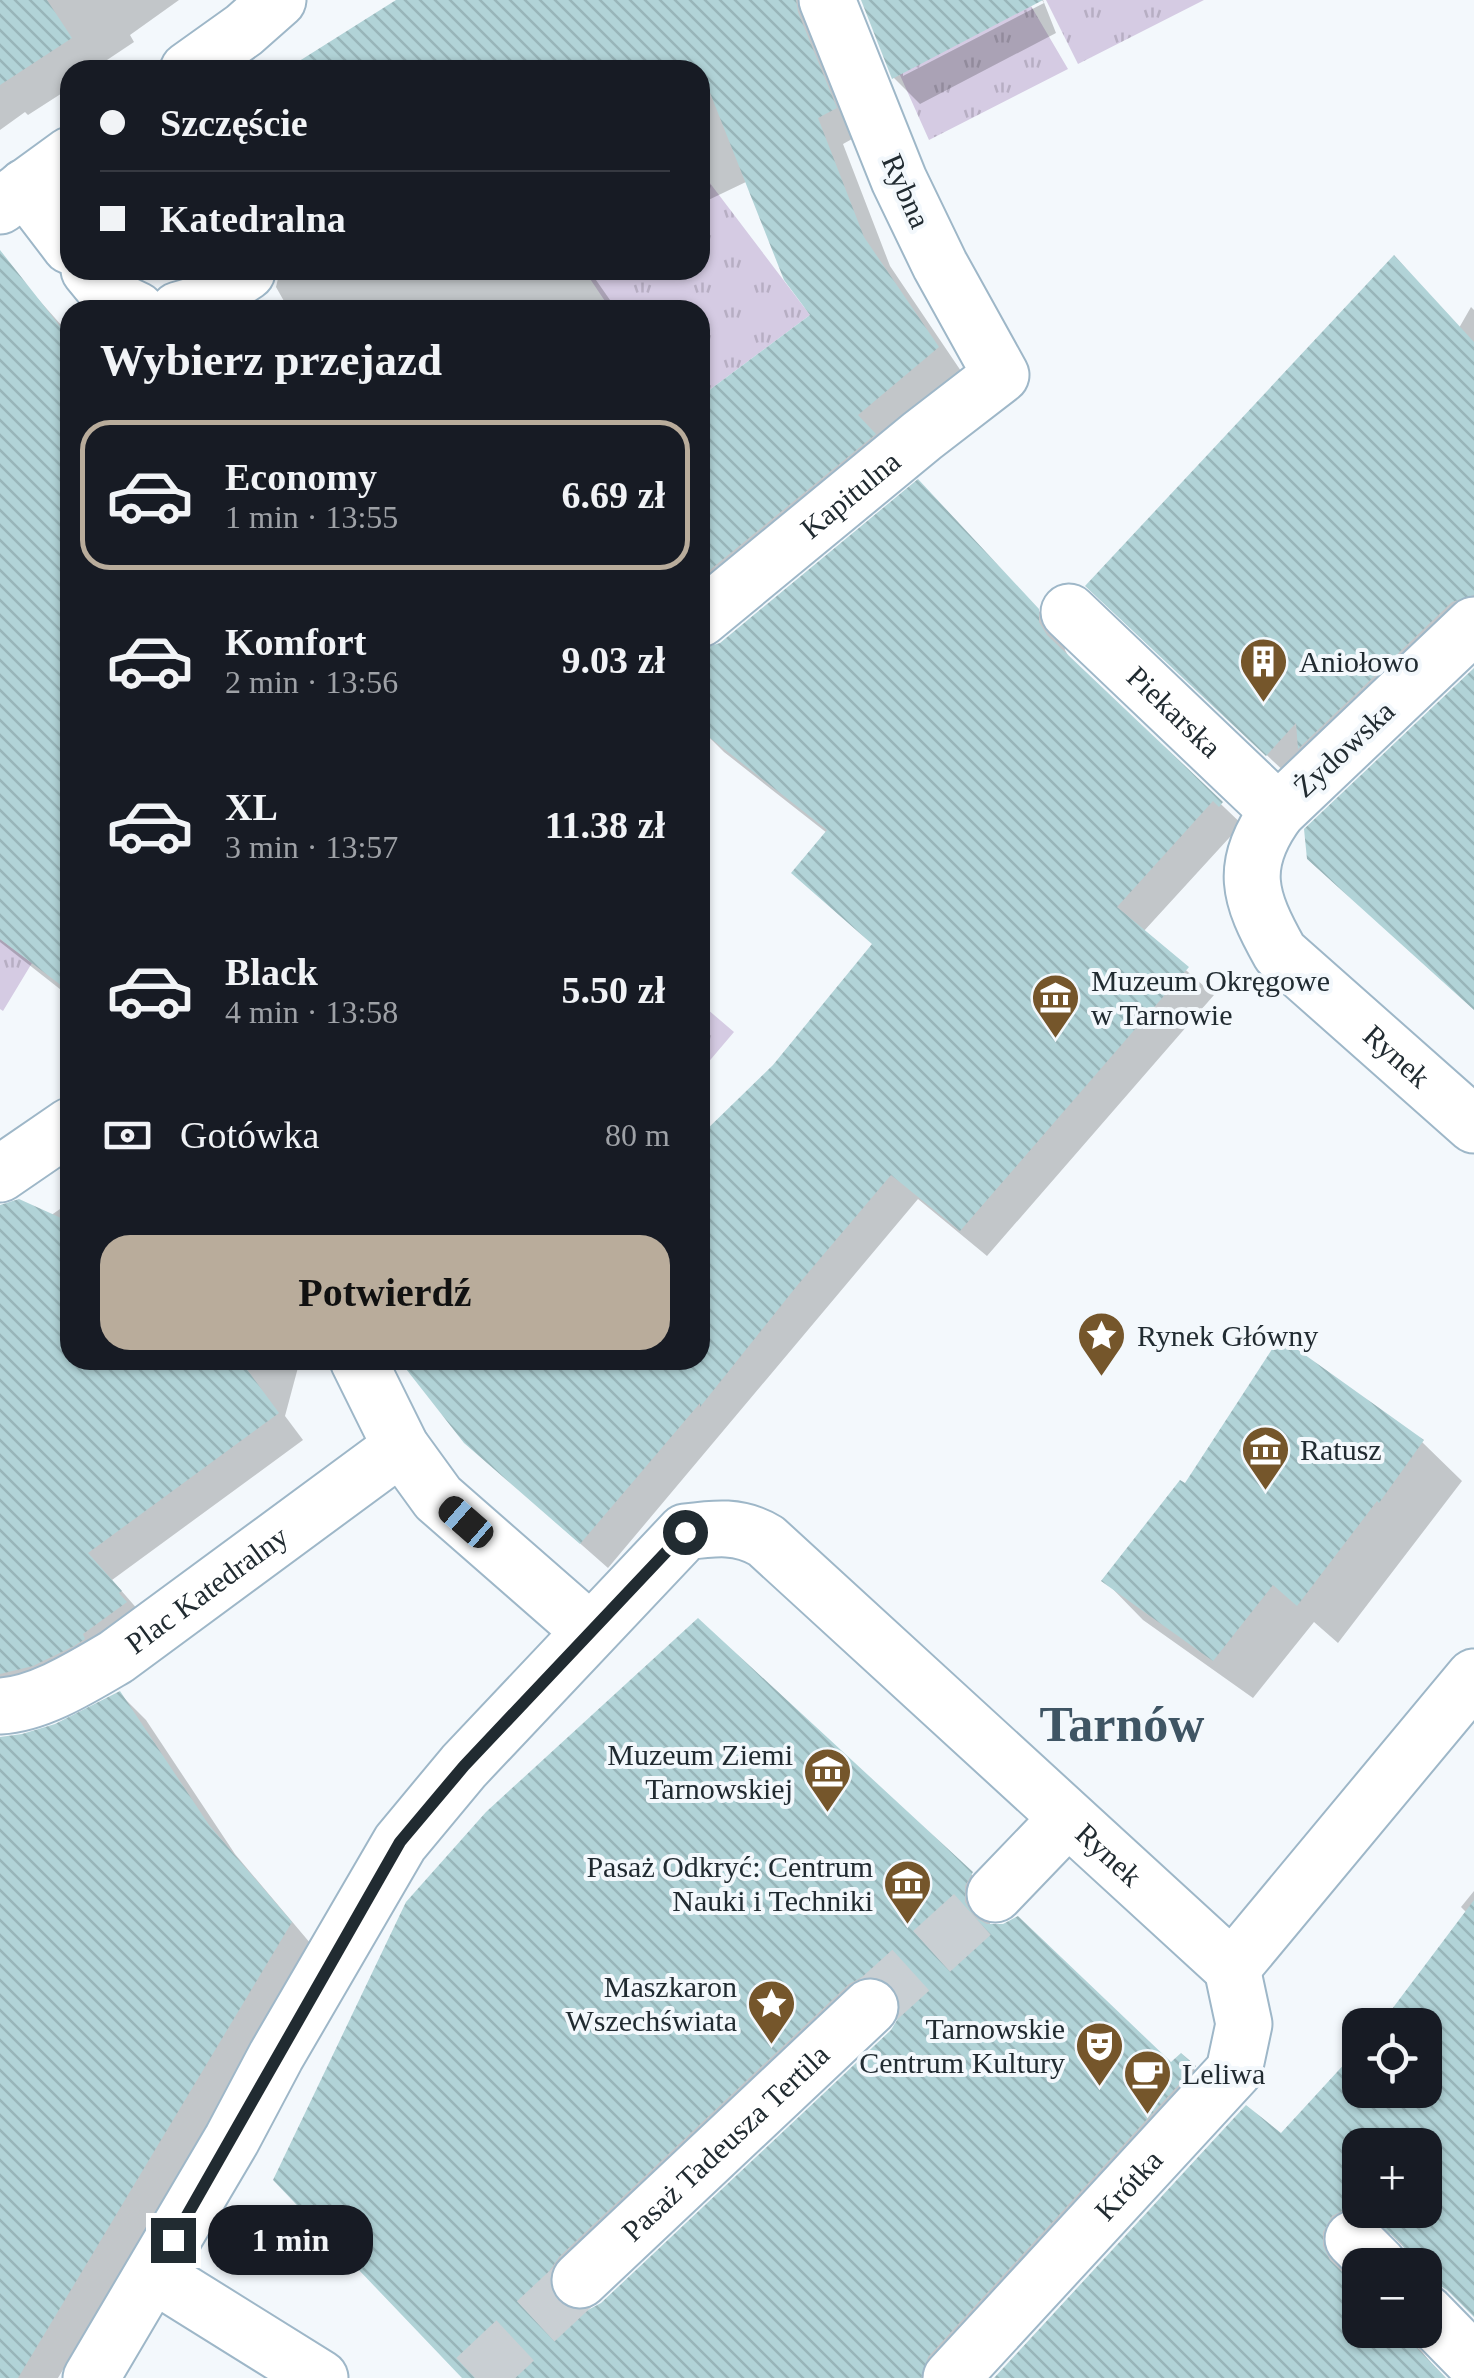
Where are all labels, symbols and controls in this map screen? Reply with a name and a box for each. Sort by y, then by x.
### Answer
text: Szczęście [160,102,308,144]
street label: Rybna [876,149,937,233]
text: Katedralna [160,198,346,240]
text: Wybierz przejazd [100,335,442,385]
street label: Kapitulna [794,444,906,545]
icon: car [105,450,195,540]
text: Economy [225,456,377,498]
text: 6.69 zł [562,474,665,516]
text: 1 min · 13:55 [225,499,398,535]
icon: car [105,615,195,705]
text: Komfort [225,621,366,663]
building icon: Aniołowo [1238,636,1290,704]
text: 9.03 zł [562,639,665,681]
place label: Aniołowo [1299,645,1419,678]
street label: Piekarska [1121,659,1228,764]
text: 2 min · 13:56 [225,664,398,700]
street label: Żydowska [1287,694,1401,803]
icon: car [105,780,195,870]
text: XL [225,786,278,828]
text: 11.38 zł [545,804,665,846]
text: 3 min · 13:57 [225,829,398,865]
icon: car [105,945,195,1035]
text: Black [225,951,318,993]
place label: Muzeum Okręgowe w Tarnowie [1091,964,1330,1031]
text: 5.50 zł [562,969,665,1011]
museum icon: Muzeum Okręgowe w Tarnowie [1030,972,1082,1040]
text: 4 min · 13:58 [225,994,398,1030]
street label: Rynek [1357,1018,1437,1094]
icon: cash [100,1108,155,1163]
text: Gotówka [180,1114,319,1156]
text: 80 m [605,1117,670,1153]
button: Potwierdź [100,1235,670,1350]
place icon: Rynek Główny [1076,1310,1128,1378]
place label: Rynek Główny [1137,1319,1318,1352]
museum icon: Ratusz [1239,1424,1291,1492]
place label: Ratusz [1300,1433,1382,1466]
car [434,1491,498,1553]
route start [663,1510,708,1555]
street label: Plac Katedralny [119,1519,294,1660]
district label: Tarnów [1040,1696,1204,1752]
place label: Muzeum Ziemi Tarnowskiej [607,1738,793,1805]
museum icon: Muzeum Ziemi Tarnowskiej [802,1746,854,1814]
street label: Rynek [1069,1816,1149,1893]
place label: Pasaż Odkryć: Centrum Nauki i Techniki [586,1850,873,1917]
museum icon: Pasaż Odkryć: Centrum Nauki i Techniki [882,1858,934,1926]
place label: Maszkaron Wszechświata [565,1970,737,2037]
place icon: Maszkaron Wszechświata [746,1978,798,2046]
map controls [1342,2008,1442,2348]
button: locate [1342,2008,1442,2108]
place label: Tarnowskie Centrum Kultury [859,2012,1065,2079]
theatre icon: Tarnowskie Centrum Kultury [1074,2020,1126,2088]
street label: Pasaż Tadeusza Tertila [615,2038,835,2248]
cafe icon: Leliwa [1121,2048,1173,2116]
place label: Leliwa [1182,2057,1265,2090]
button: + [1342,2128,1442,2228]
street label: Krótka [1088,2143,1169,2227]
callout: 1 min [208,2205,373,2275]
route end [151,2218,196,2263]
text: 1 min [252,2222,329,2258]
button: − [1342,2248,1442,2348]

